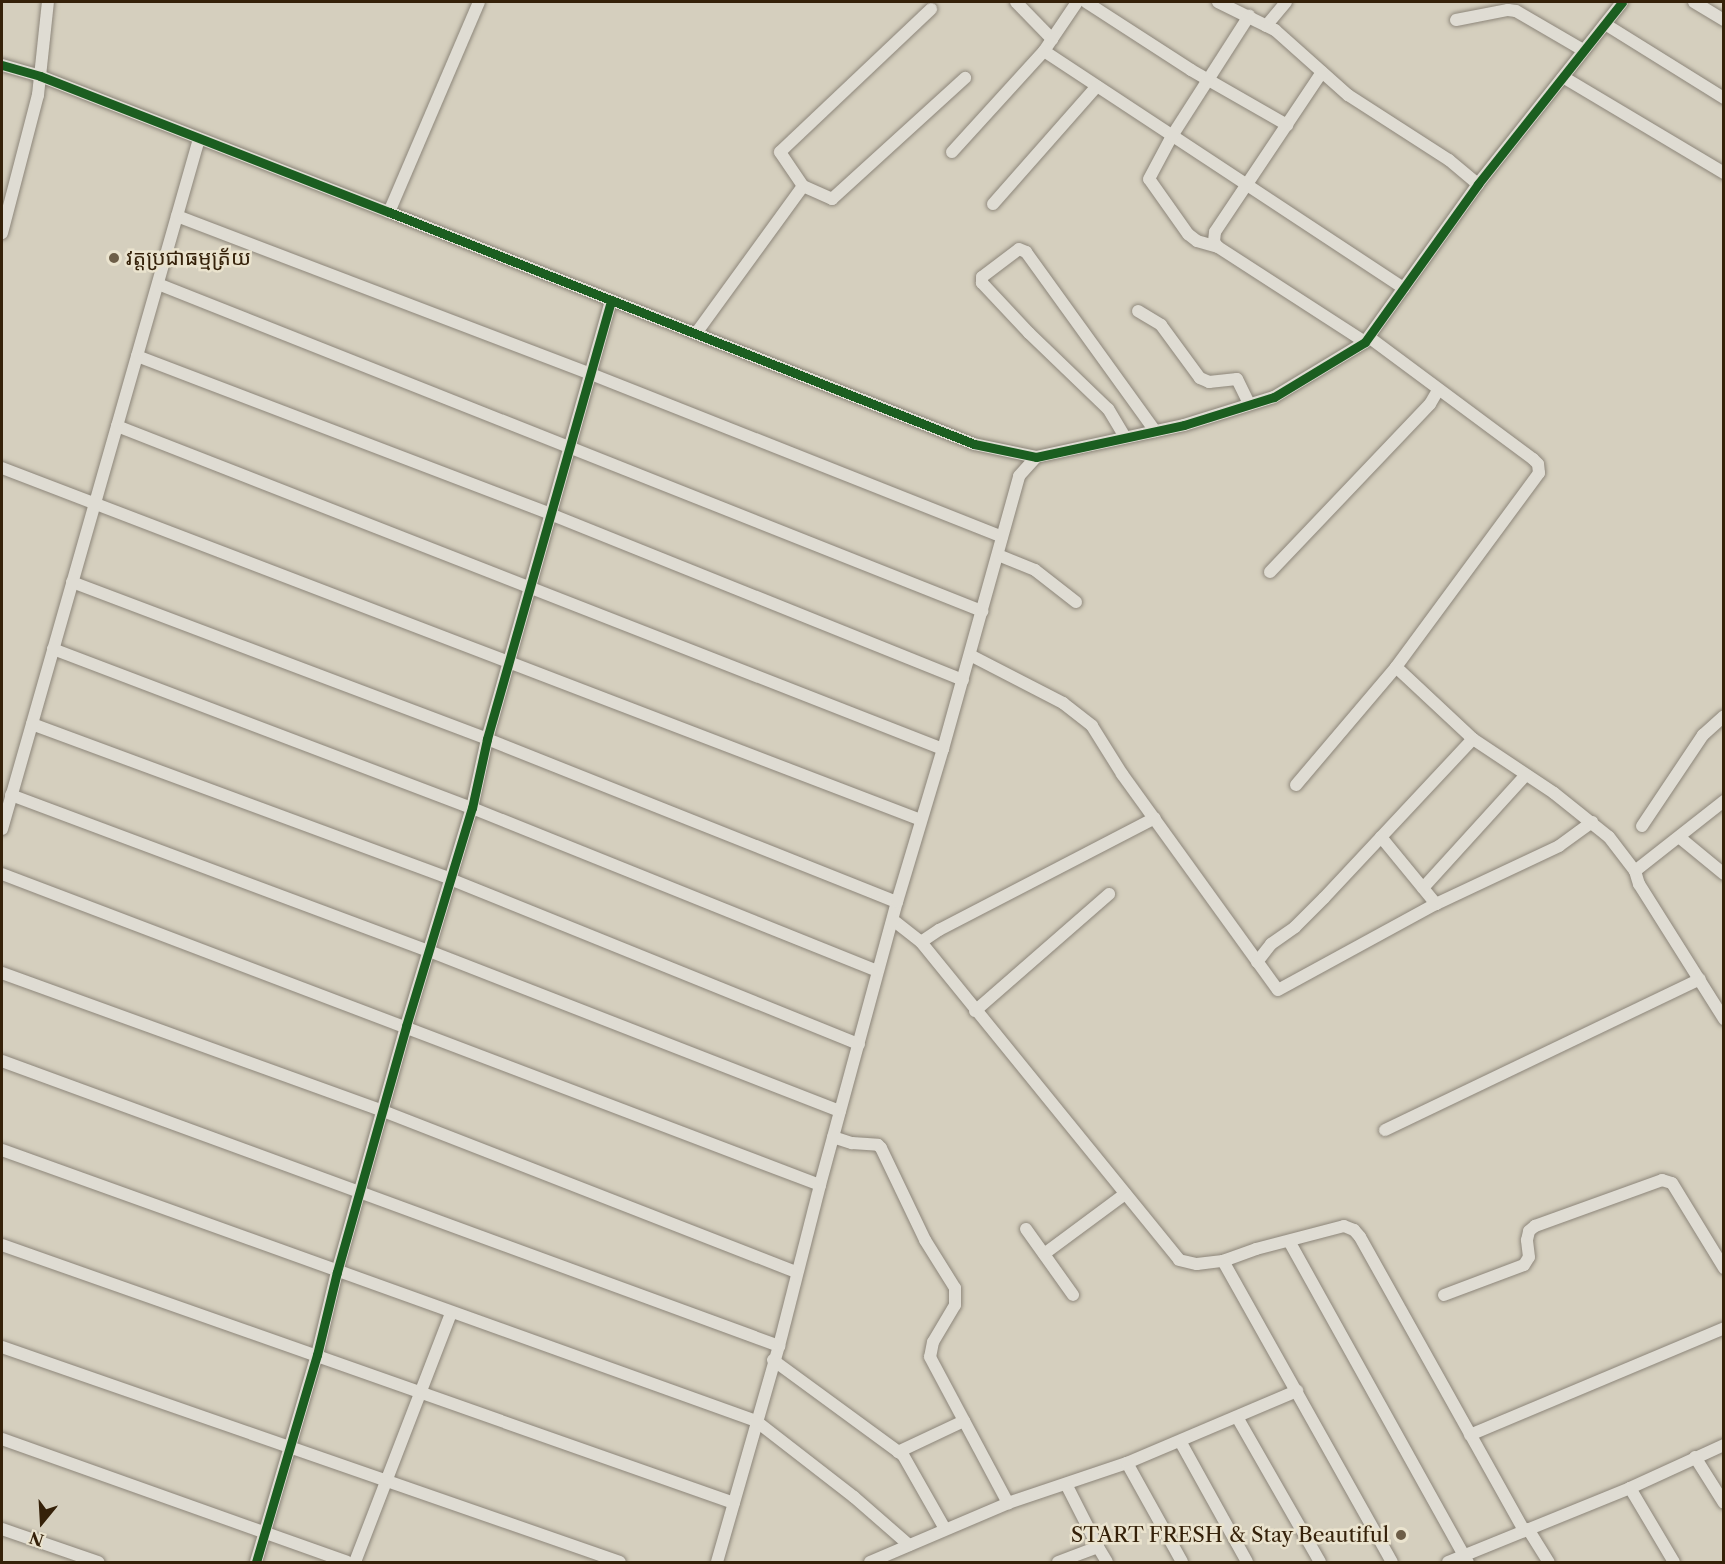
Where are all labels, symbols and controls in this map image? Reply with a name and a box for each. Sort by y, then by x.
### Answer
place label: វត្តប្រជាធម្មត្រ័យ [126,245,251,271]
marker: វត្តប្រជាធម្មត្រ័យ [107,251,121,265]
north arrow [12,1492,72,1552]
place label: START FRESH & Stay Beautiful [1070,1522,1389,1548]
text: N [27,1527,46,1551]
marker: START FRESH & Stay Beautiful [1394,1528,1408,1542]

